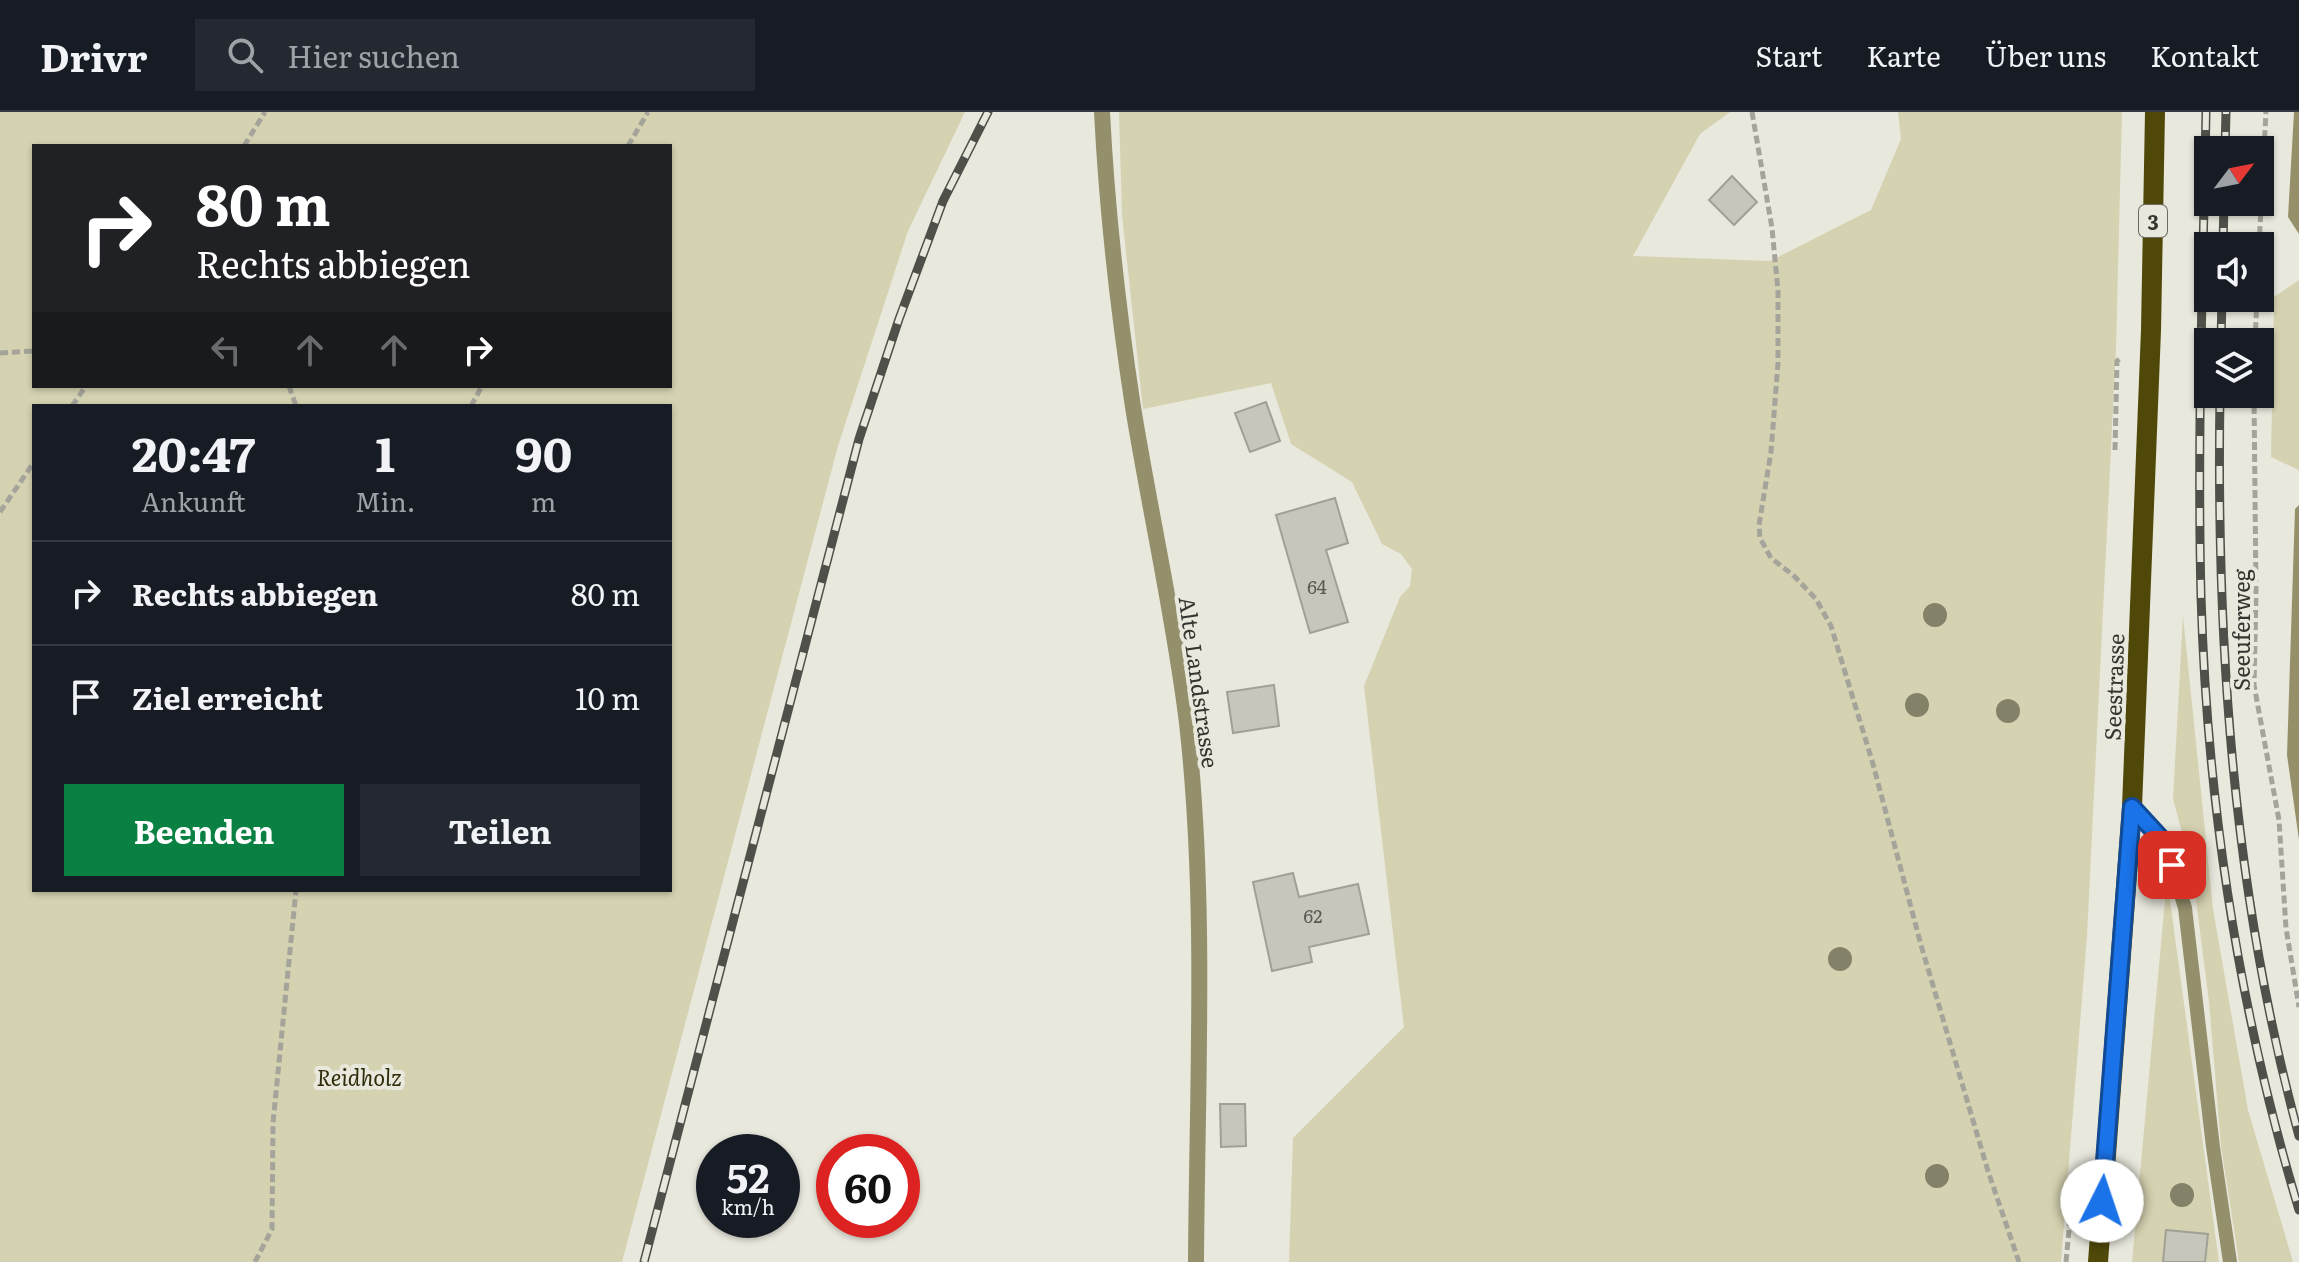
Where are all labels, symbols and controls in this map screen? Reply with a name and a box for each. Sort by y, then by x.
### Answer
search box [195,19,755,91]
text: Drivr [40,27,147,84]
icon: search [223,33,267,77]
text: Hier suchen [287,33,460,77]
text: Start [1756,34,1822,76]
text: Karte [1866,34,1941,76]
text: Über uns [1985,34,2106,76]
text: Kontakt [2150,34,2259,76]
north arrow [2194,136,2274,216]
map controls [2194,136,2274,408]
text: 80 m [196,160,331,243]
icon: right [64,176,168,280]
road number: 3 [2139,205,2167,237]
button: sound [2194,232,2274,312]
text: Rechts abbiegen [196,236,471,289]
icon: left [204,328,248,372]
icon: ahead [288,328,332,372]
icon: ahead [372,328,416,372]
icon: right [456,328,500,372]
button: layers [2194,328,2274,408]
text: 20:47 [132,416,255,487]
text: 1 [375,416,395,487]
text: 90 [515,416,572,487]
text: Ankunft [141,481,246,520]
text: Min. [355,481,415,520]
text: m [531,481,556,520]
street label: Seeuferweg [2224,568,2257,691]
icon: right [64,571,108,615]
text: Rechts abbiegen [132,571,378,615]
text: 80 m [571,571,640,615]
house number: 64 [1307,573,1327,600]
street label: Alte Landstrasse [1172,594,1228,770]
street label: Seestrasse [2095,633,2131,741]
icon: arrive [64,675,108,719]
text: Ziel erreicht [132,675,323,719]
text: 10 m [575,675,640,719]
button: Beenden [64,784,344,876]
button: Teilen [360,784,640,876]
pin [2138,831,2206,899]
icon: arrive [2150,843,2194,887]
house number: 62 [1304,902,1322,929]
park label: Reidholz [316,1060,402,1093]
speed limit sign: 60 [816,1134,920,1238]
text: 52 [727,1146,769,1205]
position arrow [2060,1159,2144,1243]
text: km/h [721,1191,775,1221]

